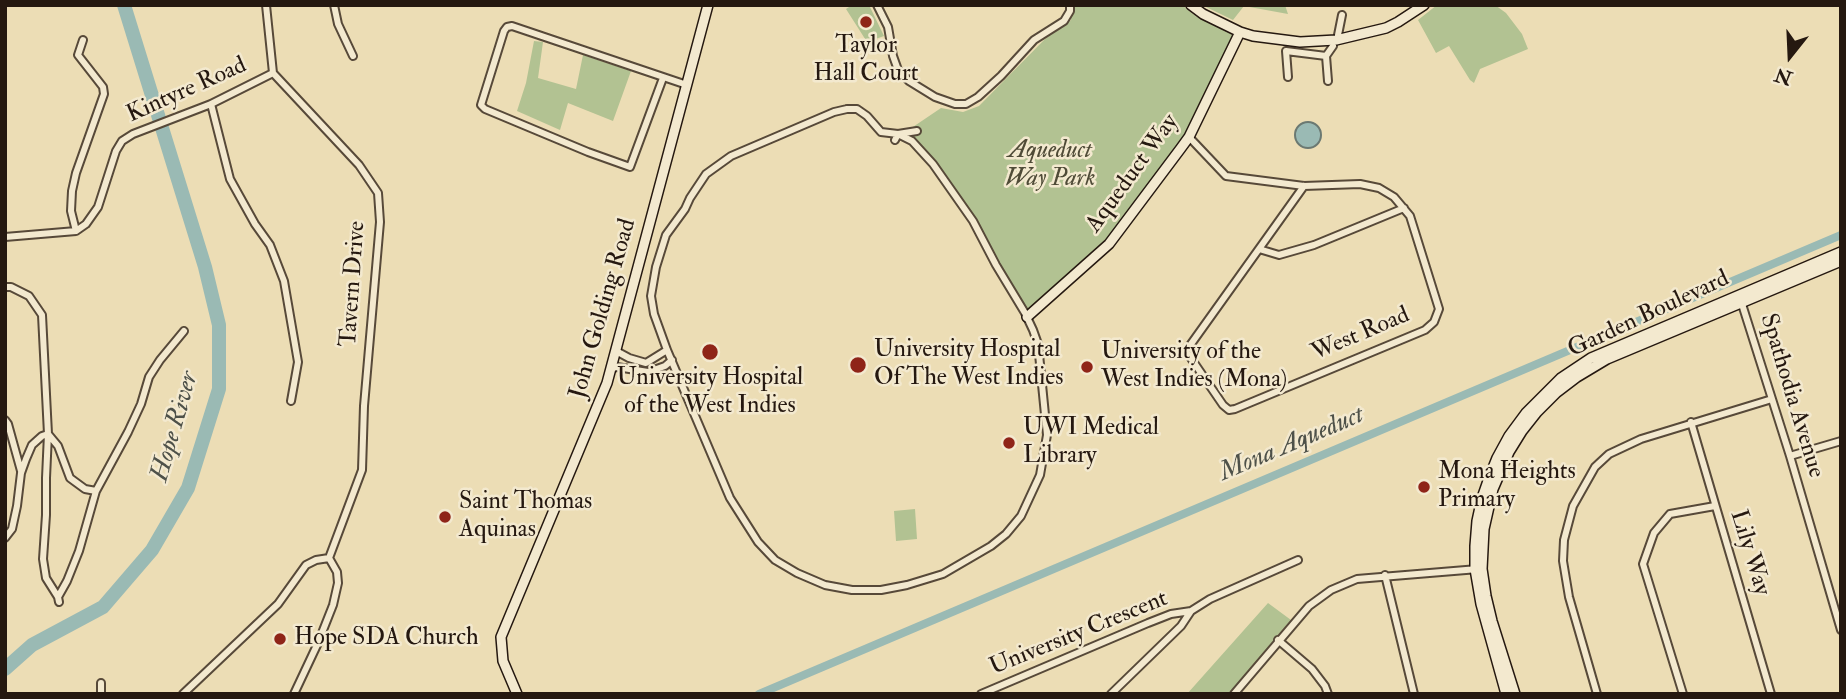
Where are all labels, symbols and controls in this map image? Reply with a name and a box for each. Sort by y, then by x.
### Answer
marker: Taylor Hall Court [858,14,874,30]
north arrow [1755,21,1825,91]
place label: Taylor Hall Court [813,33,919,89]
street label: Kintyre Road [123,52,251,130]
text: N [1772,62,1795,90]
street label: Aqueduct Way [1080,109,1186,239]
park label: Aqueduct Way Park [1005,138,1095,194]
street label: John Golding Road [565,216,643,402]
street label: Tavern Drive [335,220,373,348]
street label: Garden Boulevard [1564,265,1734,365]
street label: West Road [1308,302,1414,368]
street label: Spathodia Avenue [1752,311,1830,481]
place label: University Hospital Of The West Indies [874,337,1064,393]
place label: University of the West Indies (Mona) [1101,339,1287,395]
marker: University Hospital of the West Indies [700,342,720,362]
marker: University Hospital Of The West Indies [848,355,868,375]
marker: University of the West Indies (Mona) [1079,359,1095,375]
place label: University Hospital of the West Indies [617,365,803,421]
water label: Hope River [145,368,207,486]
water label: Mona Aqueduct [1215,401,1369,489]
place label: UWI Medical Library [1023,415,1159,471]
marker: UWI Medical Library [1001,435,1017,451]
place label: Mona Heights Primary [1438,459,1576,515]
marker: Mona Heights Primary [1416,479,1432,495]
place label: Saint Thomas Aquinas [459,489,592,545]
street label: Lily Way [1722,507,1776,599]
marker: Saint Thomas Aquinas [437,509,453,525]
street label: University Crescent [986,585,1172,683]
place label: Hope SDA Church [294,625,478,653]
marker: Hope SDA Church [272,631,288,647]

